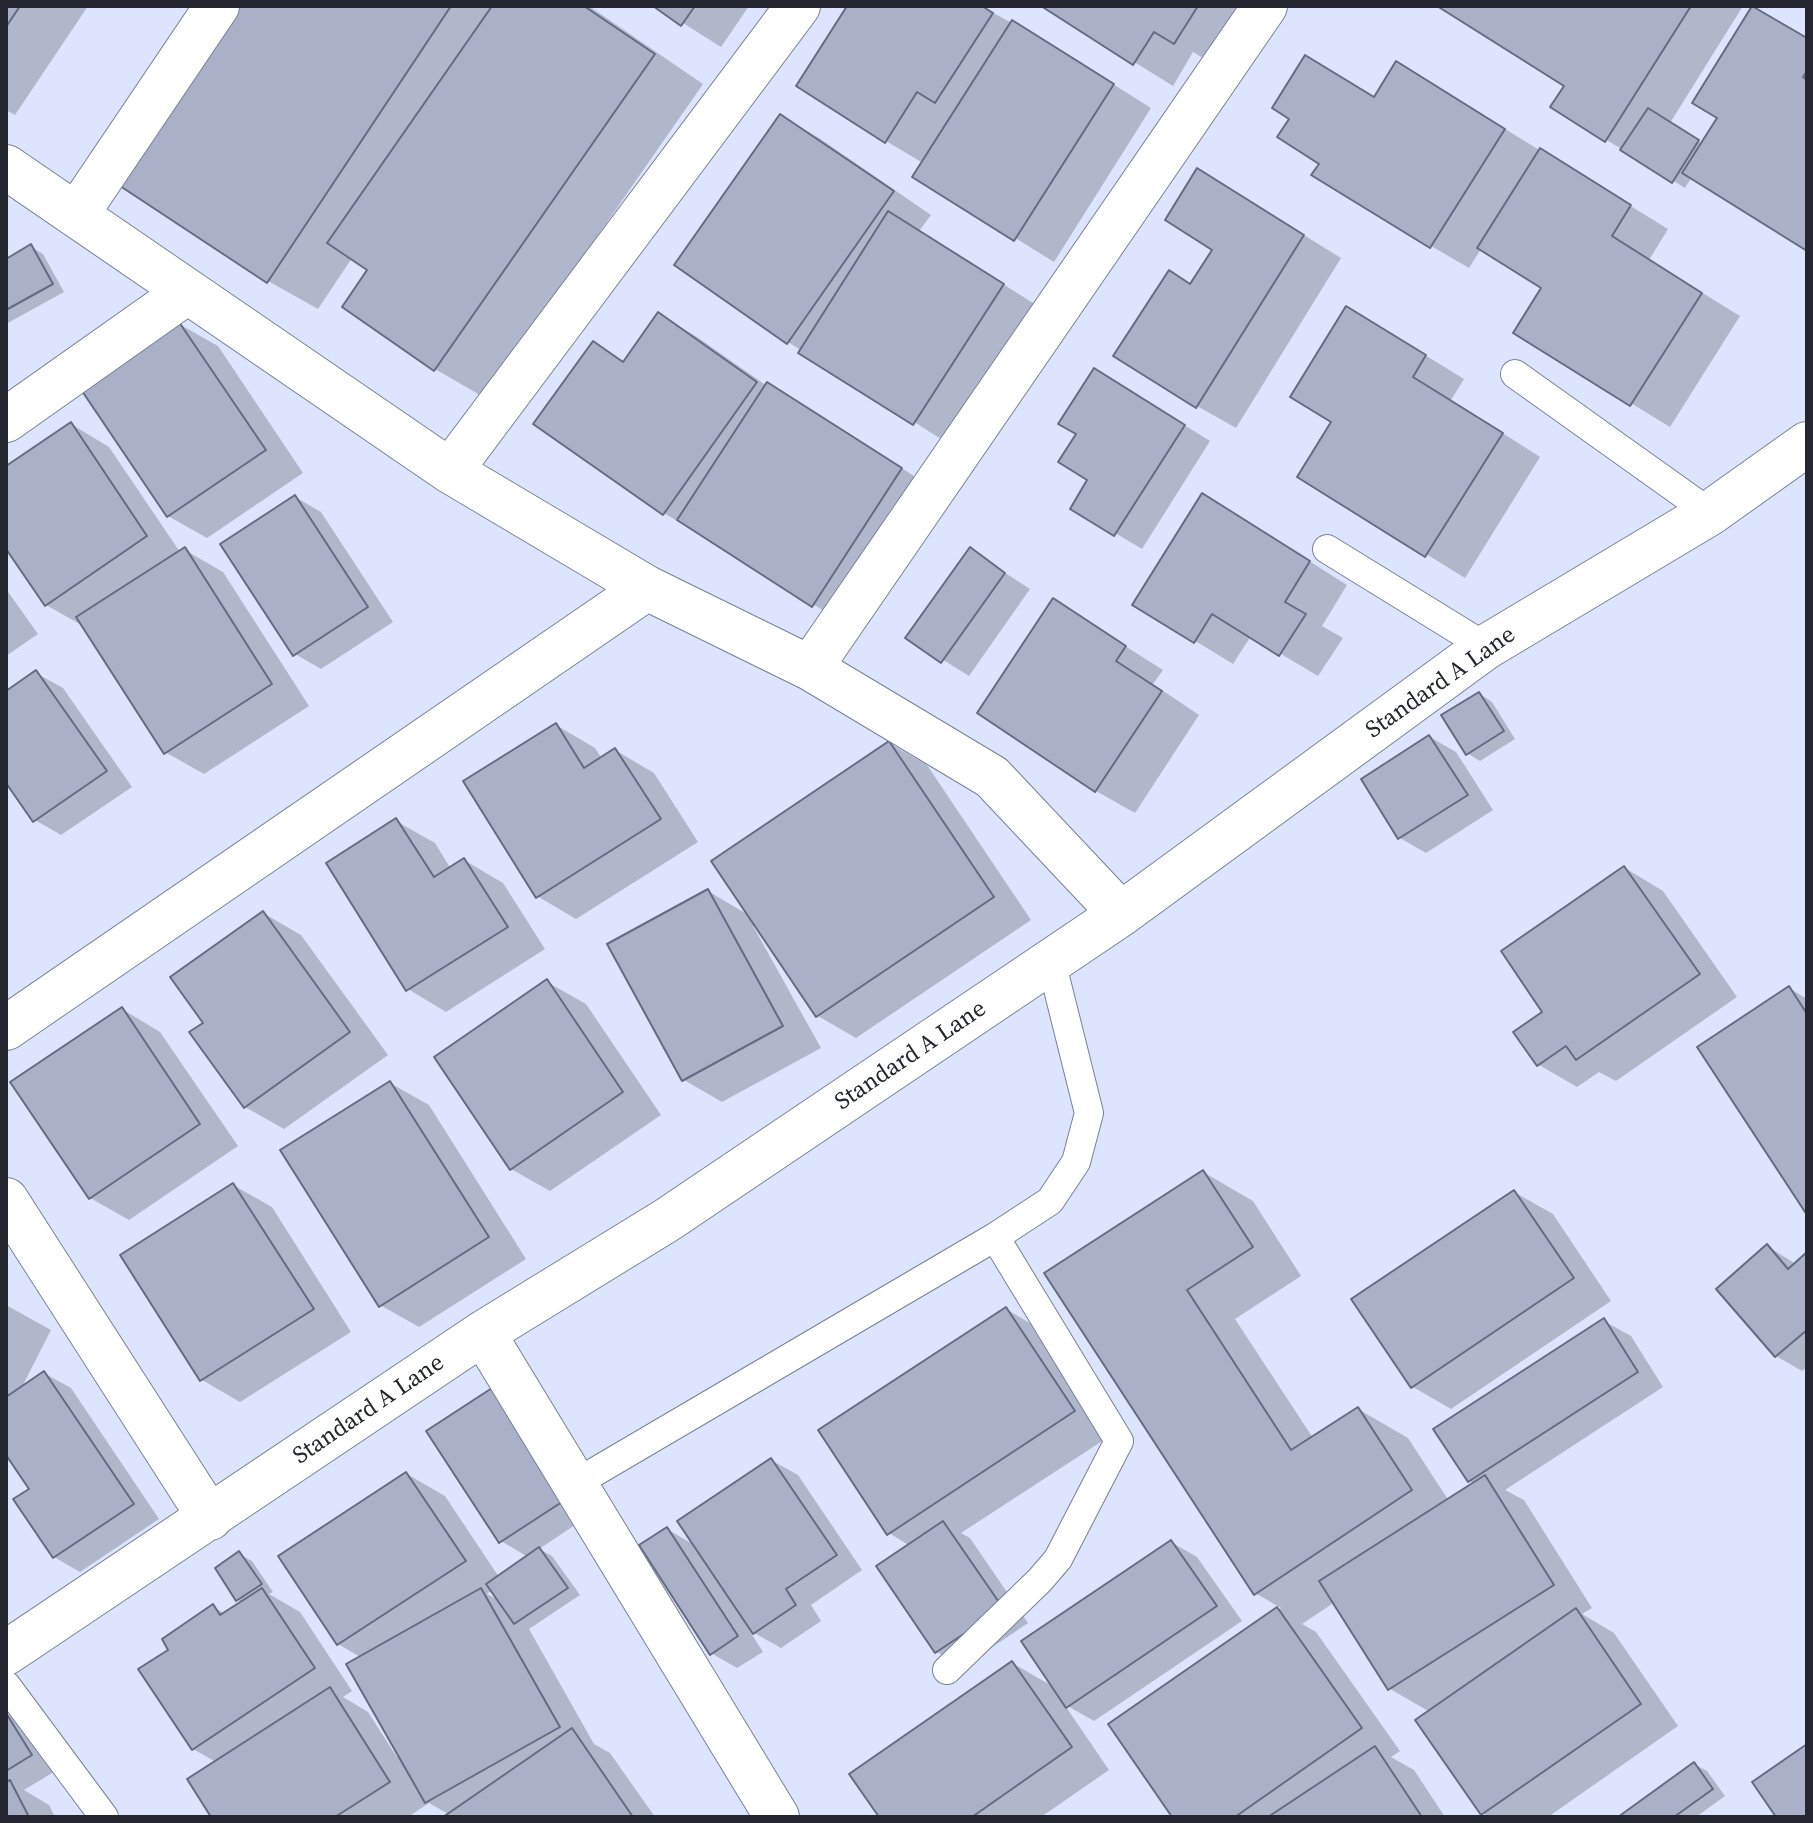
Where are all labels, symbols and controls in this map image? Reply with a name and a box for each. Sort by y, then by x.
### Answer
street label: Standard A Lane [1361,621,1521,745]
street label: Standard A Lane [830,995,992,1117]
street label: Standard A Lane [288,1349,450,1471]

